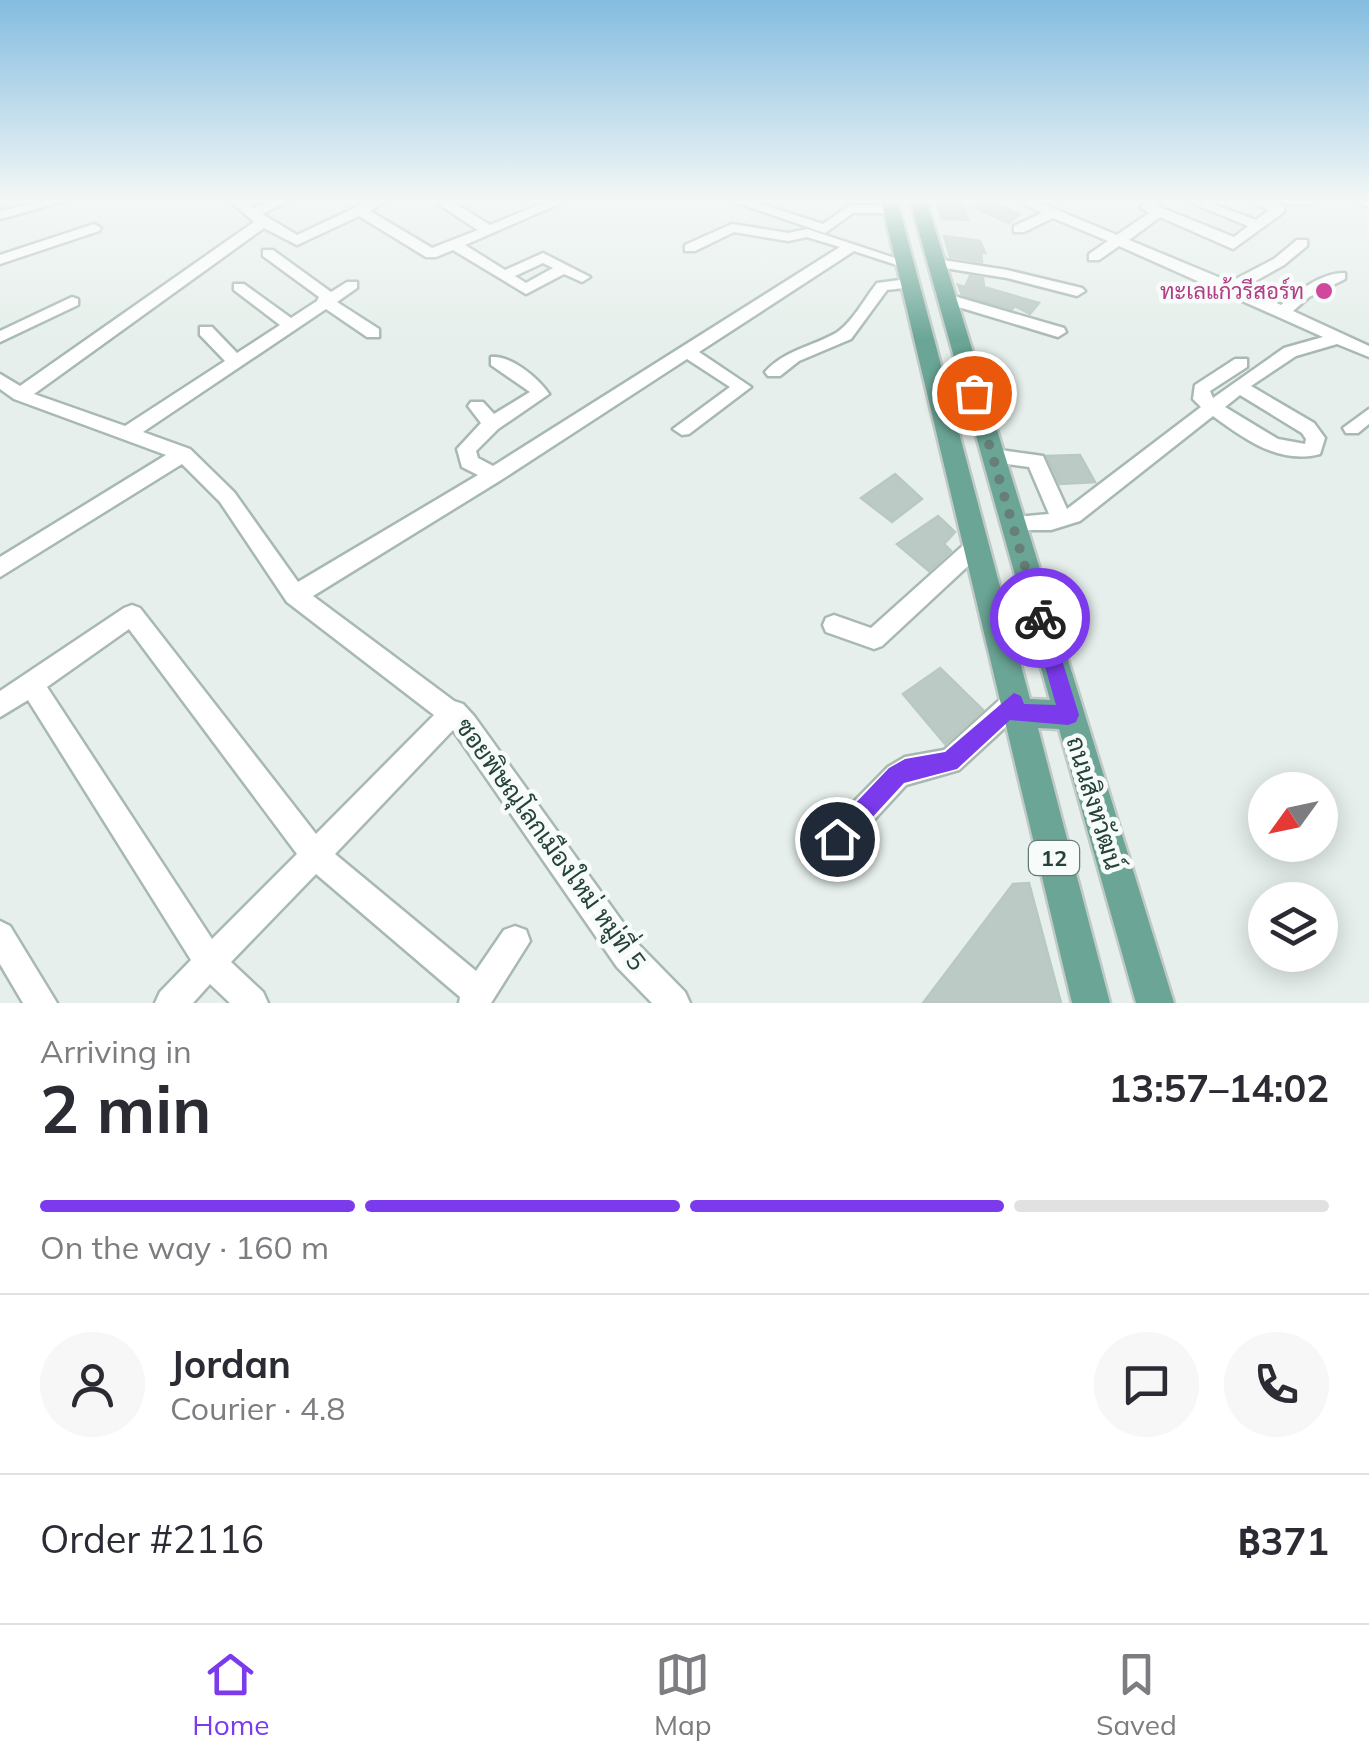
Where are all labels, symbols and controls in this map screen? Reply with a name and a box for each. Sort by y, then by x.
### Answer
place label: ทะเลแก้วรีสอร์ท [1160,277,1304,305]
marker: ทะเลแก้วรีสอร์ท [1313,280,1335,302]
pin [932,351,1017,436]
icon: bag [947,366,1002,421]
courier [990,568,1090,668]
icon: bike [1013,591,1068,646]
street label: ซอยพิษณุโลกเมืองใหม่ หมู่ที่ 5 [447,708,658,978]
street label: ถนนสิงหวัฒน์ [1061,732,1131,873]
north arrow [1248,772,1338,862]
map controls [1248,772,1338,972]
pin [795,797,880,882]
icon: home [810,812,865,867]
road number: 12 [1029,841,1079,875]
button: layers [1248,882,1338,972]
text: Arriving in [40,1031,192,1071]
text: 13:57–14:02 [1109,1064,1329,1112]
text: 2 min [40,1068,211,1149]
text: On the way · 160 m [40,1227,329,1267]
button: person [40,1332,145,1437]
button: chat [1094,1332,1199,1437]
button: phone [1224,1332,1329,1437]
text: Jordan [170,1340,291,1388]
text: Courier · 4.8 [170,1388,346,1428]
text: Order #2116 [40,1515,264,1563]
text: ฿371 [1238,1517,1329,1565]
tab: Home [192,1647,269,1742]
tab: Map [654,1647,712,1742]
tab: Saved [1096,1647,1177,1742]

